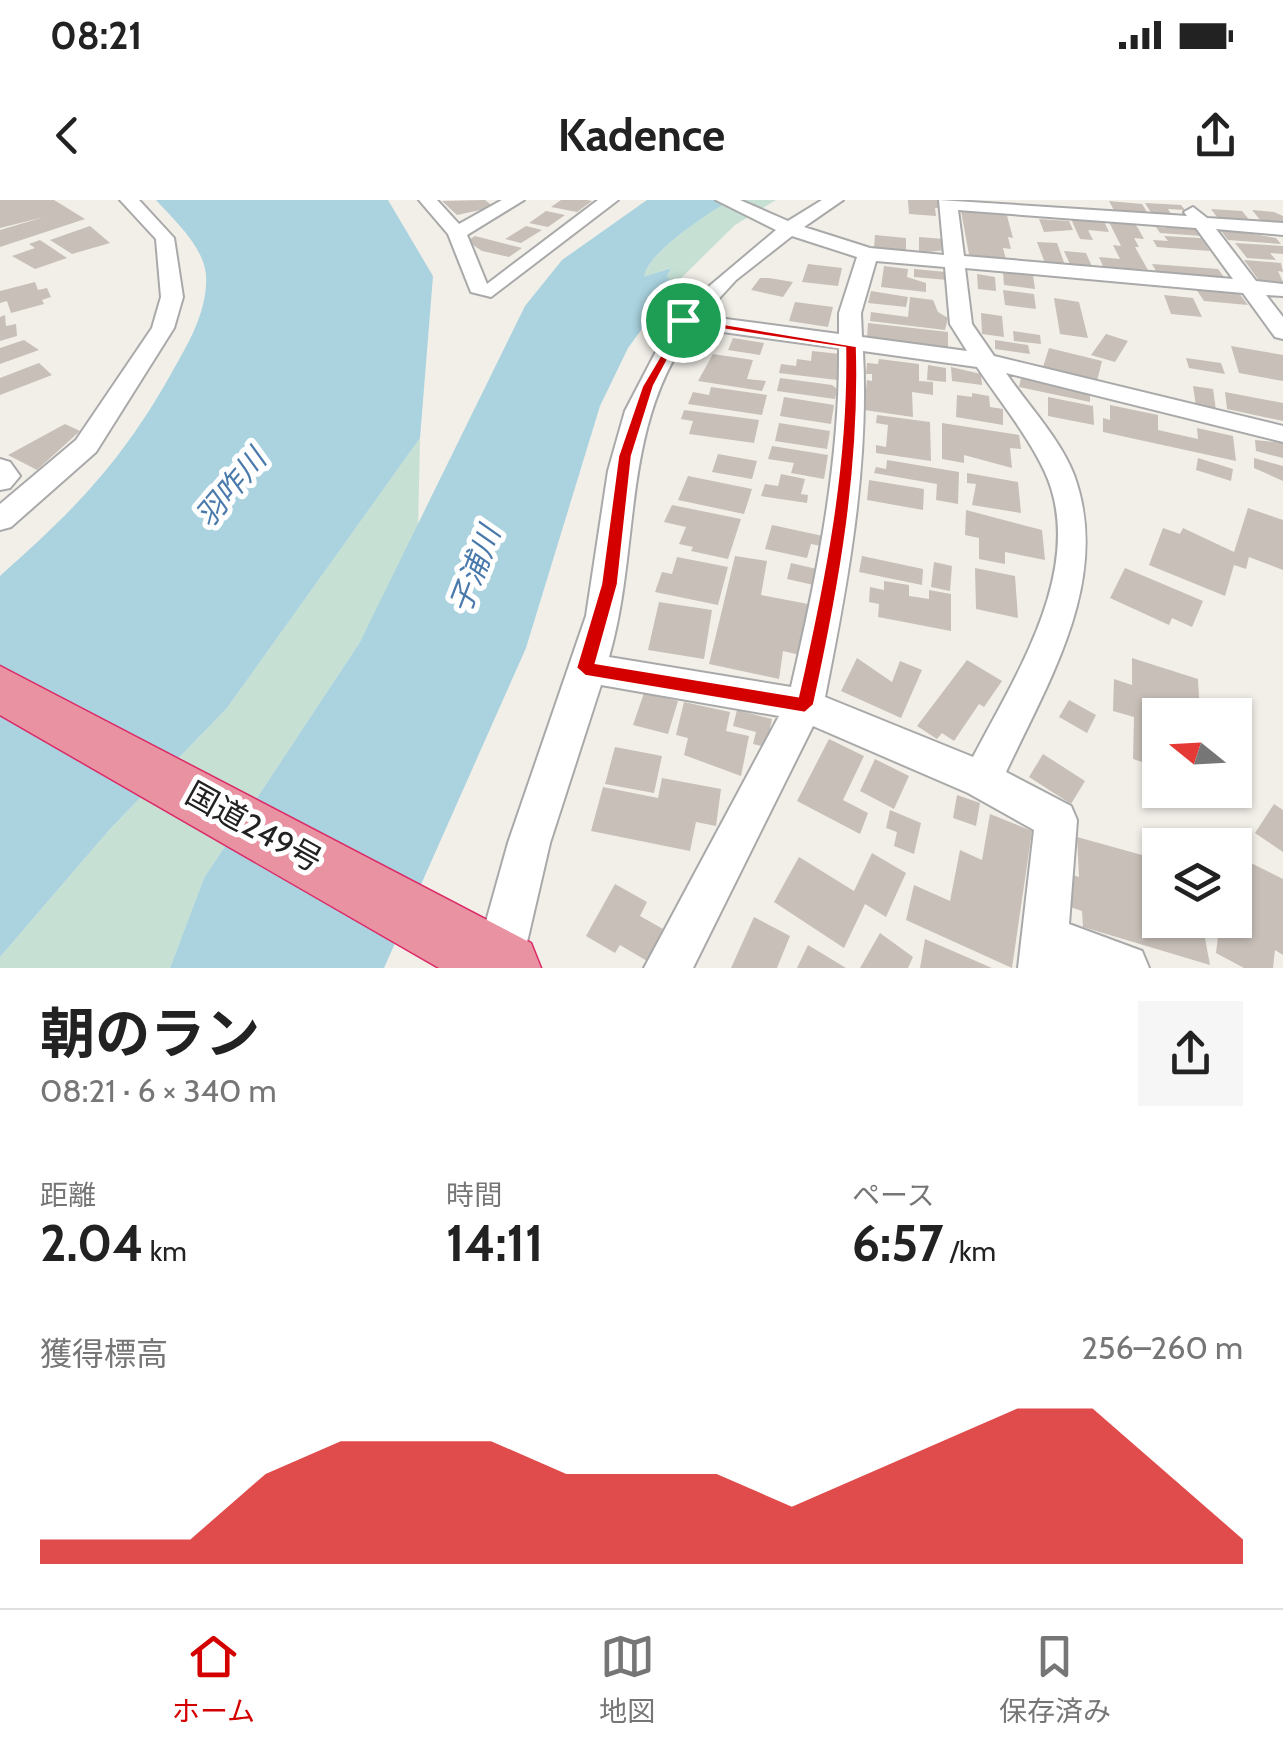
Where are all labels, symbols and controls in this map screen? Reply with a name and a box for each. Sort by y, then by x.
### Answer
text: 08:21 [50,12,142,59]
icon: back [40,108,95,163]
text: Kadence [558,108,725,162]
icon: share [1188,108,1243,163]
pin [641,278,726,363]
icon: arrive [656,293,711,348]
water label: 羽咋川 [188,439,276,534]
water label: 子浦川 [441,518,509,618]
north arrow [1142,698,1252,808]
map controls [1142,698,1252,938]
street label: 国道249号 [179,773,329,880]
button: layers [1142,828,1252,938]
text: 朝のラン [40,1000,260,1067]
button: share [1138,1001,1243,1106]
text: 08:21 · 6 × 340 m [40,1071,277,1110]
text: 距離 [40,1178,96,1212]
text: 時間 [446,1178,502,1212]
text: ペース [852,1178,935,1212]
text: 2.04 [40,1213,143,1274]
text: 14:11 [446,1213,544,1274]
text: 6:57 [852,1213,944,1274]
text: km [143,1234,187,1268]
text: /km [944,1234,996,1268]
text: 256–260 m [1081,1328,1243,1367]
text: 獲得標高 [40,1334,168,1373]
tab: ホーム [172,1629,255,1729]
tab: 地図 [599,1629,655,1729]
tab: 保存済み [999,1629,1111,1729]

